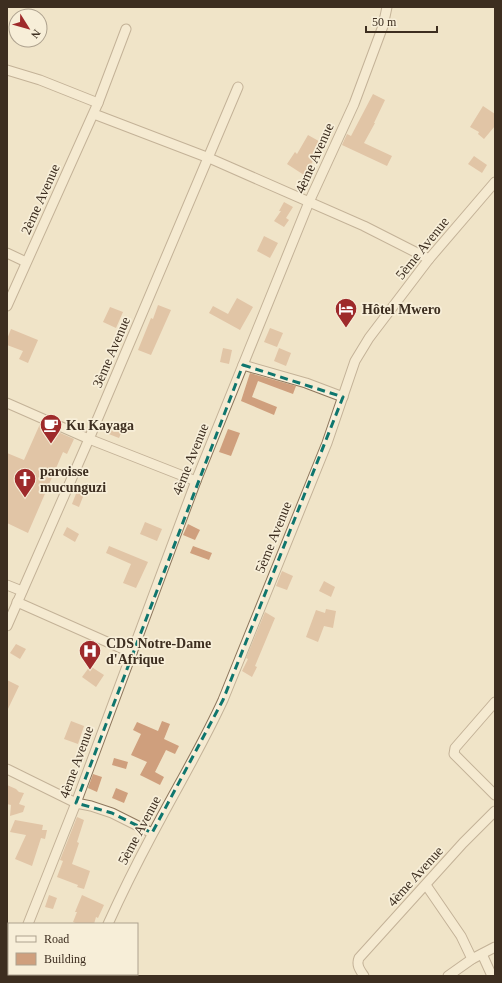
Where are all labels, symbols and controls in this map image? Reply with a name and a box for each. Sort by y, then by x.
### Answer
north arrow [8,8,48,48]
scale bar [366,8,437,34]
text: 50 m [372,15,397,29]
text: N [29,27,43,41]
street label: 4ème Avenue [292,121,337,196]
street label: 2ème Avenue [18,162,63,237]
street label: 5ème Avenue [393,214,452,282]
hotel icon: Hôtel Mwero [333,296,359,329]
place label: Hôtel Mwero [362,302,441,317]
street label: 3ème Avenue [90,314,133,390]
cafe icon: Ku Kayaga [38,412,64,445]
place label: Ku Kayaga [66,418,134,433]
street label: 4ème Avenue [169,421,212,497]
place label: paroisse mucunguzi [40,464,106,495]
church icon: paroisse mucunguzi [12,466,38,499]
street label: 5ème Avenue [252,499,295,575]
place label: CDS Notre-Dame d'Afrique [106,636,211,667]
hospital icon: CDS Notre-Dame d'Afrique [77,638,103,671]
street label: 4ème Avenue [57,724,96,800]
street label: 5ème Avenue [115,793,164,867]
street label: 4ème Avenue [385,843,446,909]
legend [8,923,138,975]
text: Road [44,932,69,946]
text: Building [44,952,86,966]

